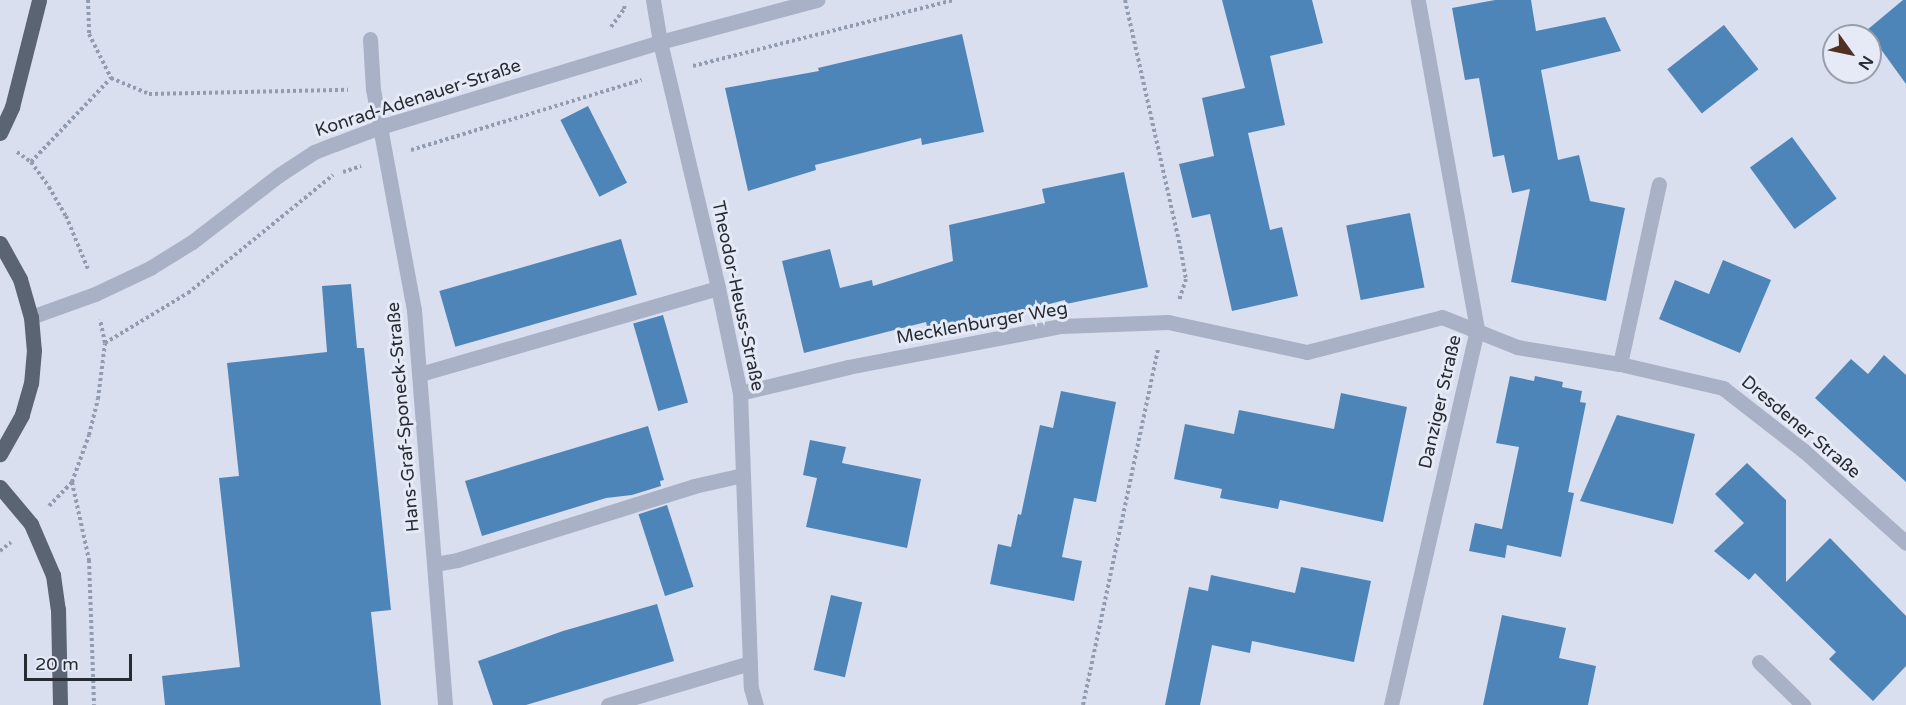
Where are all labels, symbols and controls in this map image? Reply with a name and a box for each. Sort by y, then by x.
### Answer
north arrow [1822,24,1882,84]
text: N [1854,52,1877,74]
street label: Konrad-Adenauer-Straße [312,55,524,141]
street label: Theodor-Heuss-Straße [707,199,769,393]
street label: Mecklenburger Weg [895,297,1069,349]
street label: Hans-Graf-Sponeck-Straße [382,301,424,533]
street label: Danziger Straße [1414,333,1466,471]
street label: Dresdener Straße [1737,371,1865,483]
scale bar [27,642,135,680]
text: 20 m [35,653,79,675]

